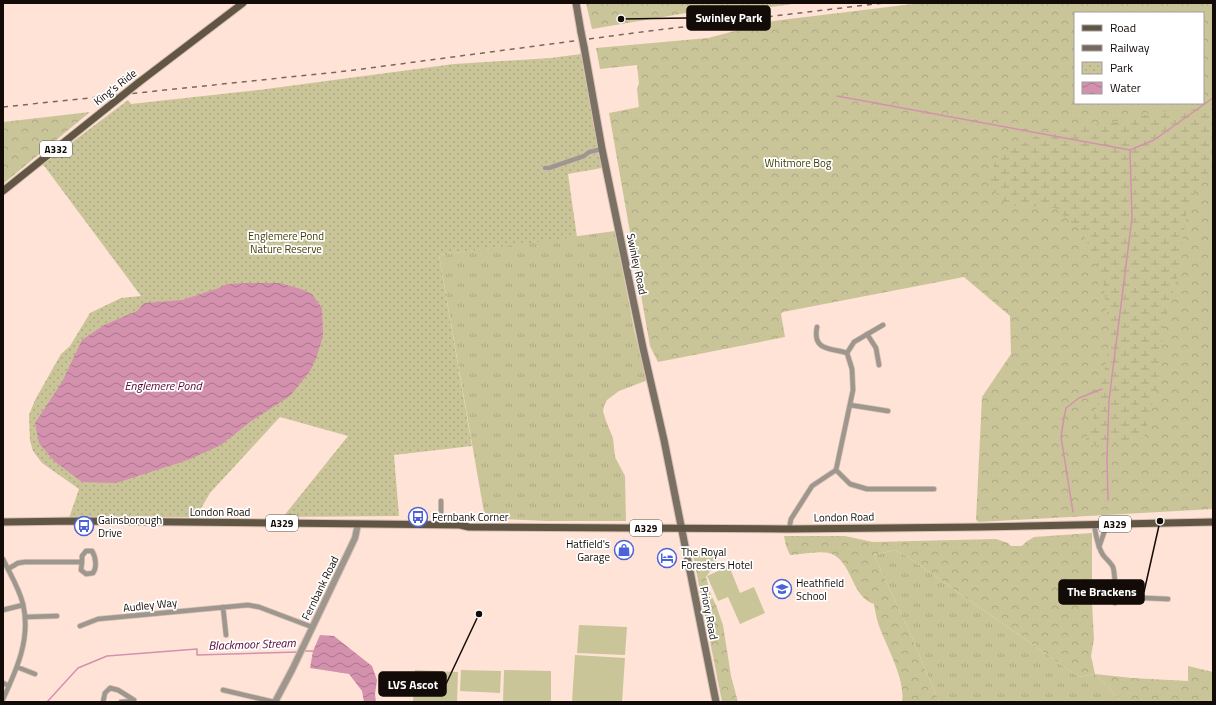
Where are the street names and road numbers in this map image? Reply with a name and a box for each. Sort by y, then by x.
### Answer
street label: King's Ride [90,65,140,109]
road number: A332 [40,141,72,157]
street label: Swinley Road [623,232,651,296]
street label: London Road [190,504,251,520]
street label: London Road [814,508,875,526]
road number: A329 [266,515,298,531]
road number: A329 [1099,516,1131,532]
road number: A329 [630,520,662,536]
street label: Fernbank Road [298,553,343,623]
street label: Priory Road [696,585,722,641]
street label: Audley Way [122,594,179,616]

